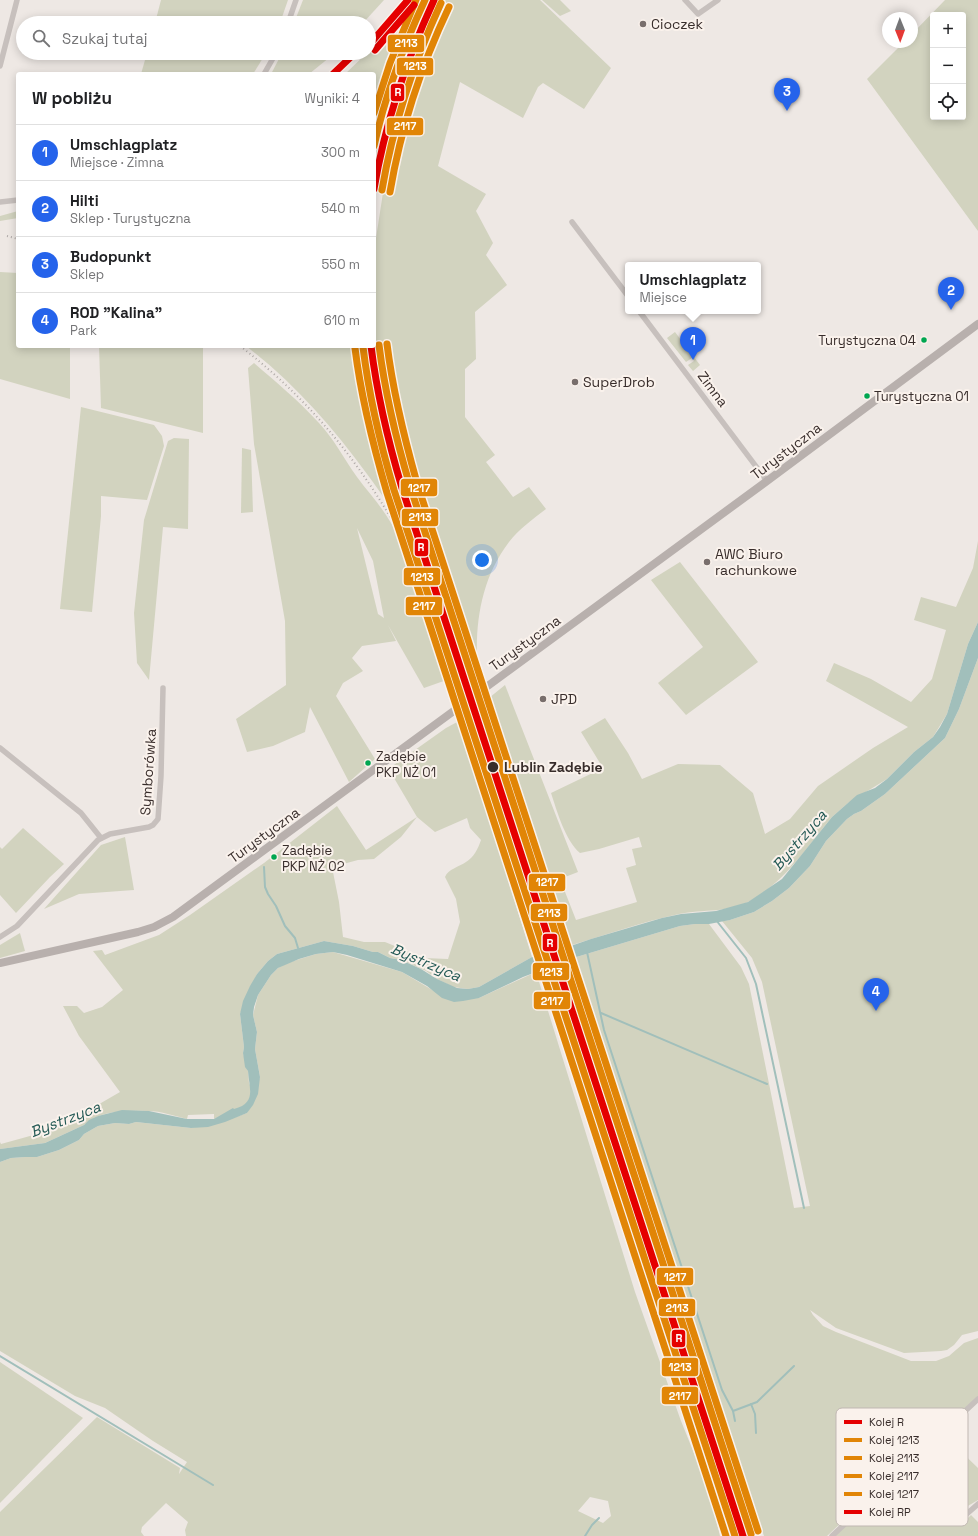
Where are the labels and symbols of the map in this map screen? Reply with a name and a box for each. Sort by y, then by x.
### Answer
north arrow [882,12,918,48]
place label: Cioczek [651,15,704,33]
marker: Cioczek [638,19,648,29]
line badge: 2113 [387,34,425,53]
text: 2113 [394,36,418,50]
line badge: 1213 [396,57,434,76]
text: 1213 [403,59,427,73]
pin: 3 [774,78,800,111]
line badge: R [390,83,405,102]
text: R [395,85,402,99]
line badge: 2117 [386,117,424,136]
text: 2117 [394,119,416,133]
pin: 2 [938,277,964,310]
pin: 1 [680,327,706,360]
place label: Turystyczna 04 [818,332,916,349]
marker: Turystyczna 04 [919,335,929,345]
street label: Zimna [694,368,732,410]
place label: SuperDrob [583,373,655,391]
marker: SuperDrob [570,377,580,387]
place label: Turystyczna 01 [874,388,969,405]
marker: Turystyczna 01 [862,391,872,401]
street label: Turystyczna [747,419,825,483]
line badge: 1217 [400,478,438,497]
text: 1217 [408,481,430,495]
line badge: 2113 [401,508,439,527]
text: 2113 [408,510,432,524]
line badge: R [414,538,429,557]
text: R [418,540,425,554]
place label: AWC Biuro rachunkowe [715,545,797,579]
your location [472,550,492,570]
marker: AWC Biuro rachunkowe [702,557,712,567]
line badge: 1213 [403,567,441,586]
text: 1213 [410,570,434,584]
line badge: 2117 [405,596,443,616]
text: 2117 [413,599,435,613]
street label: Turystyczna [486,611,564,675]
place label: JPD [551,690,577,708]
marker: JPD [538,694,548,704]
street label: Symborówka [136,728,160,816]
place label: Zadębie PKP NŻ 01 [376,748,436,781]
marker: Zadębie PKP NŻ 01 [363,758,373,768]
place label: Lublin Zadębie [504,758,603,776]
marker: Lublin Zadębie [486,760,500,774]
street label: Turystyczna [225,803,303,867]
water label: Bystrzyca [768,806,831,874]
place label: Zadębie PKP NŻ 02 [282,842,345,875]
marker: Zadębie PKP NŻ 02 [269,852,279,862]
line badge: 1217 [528,873,566,892]
text: 1217 [536,875,558,889]
line badge: 2113 [530,903,568,922]
text: 2113 [537,906,561,920]
line badge: R [542,933,558,952]
text: R [547,936,554,950]
water label: Bystrzyca [388,939,464,985]
line badge: 1213 [532,962,570,981]
text: 1213 [539,965,563,979]
pin: 4 [863,978,889,1011]
line badge: 2117 [533,991,571,1010]
text: 2117 [541,994,563,1008]
water label: Bystrzyca [27,1097,103,1141]
line badge: 1217 [656,1267,694,1286]
text: 1217 [664,1270,686,1284]
line badge: 2113 [658,1298,696,1317]
text: 2113 [665,1301,689,1315]
line badge: R [671,1329,686,1348]
text: R [676,1331,683,1345]
line badge: 1213 [661,1357,699,1377]
text: 1213 [668,1360,692,1374]
line badge: 2117 [661,1386,699,1405]
text: 2117 [669,1389,691,1403]
legend [836,1408,968,1526]
text: Kolej R [869,1415,904,1429]
text: Kolej 1213 [869,1433,920,1447]
text: Kolej 2113 [869,1451,920,1465]
text: Kolej 2117 [869,1469,919,1483]
text: Kolej 1217 [869,1487,919,1501]
text: Kolej RP [869,1505,911,1519]

